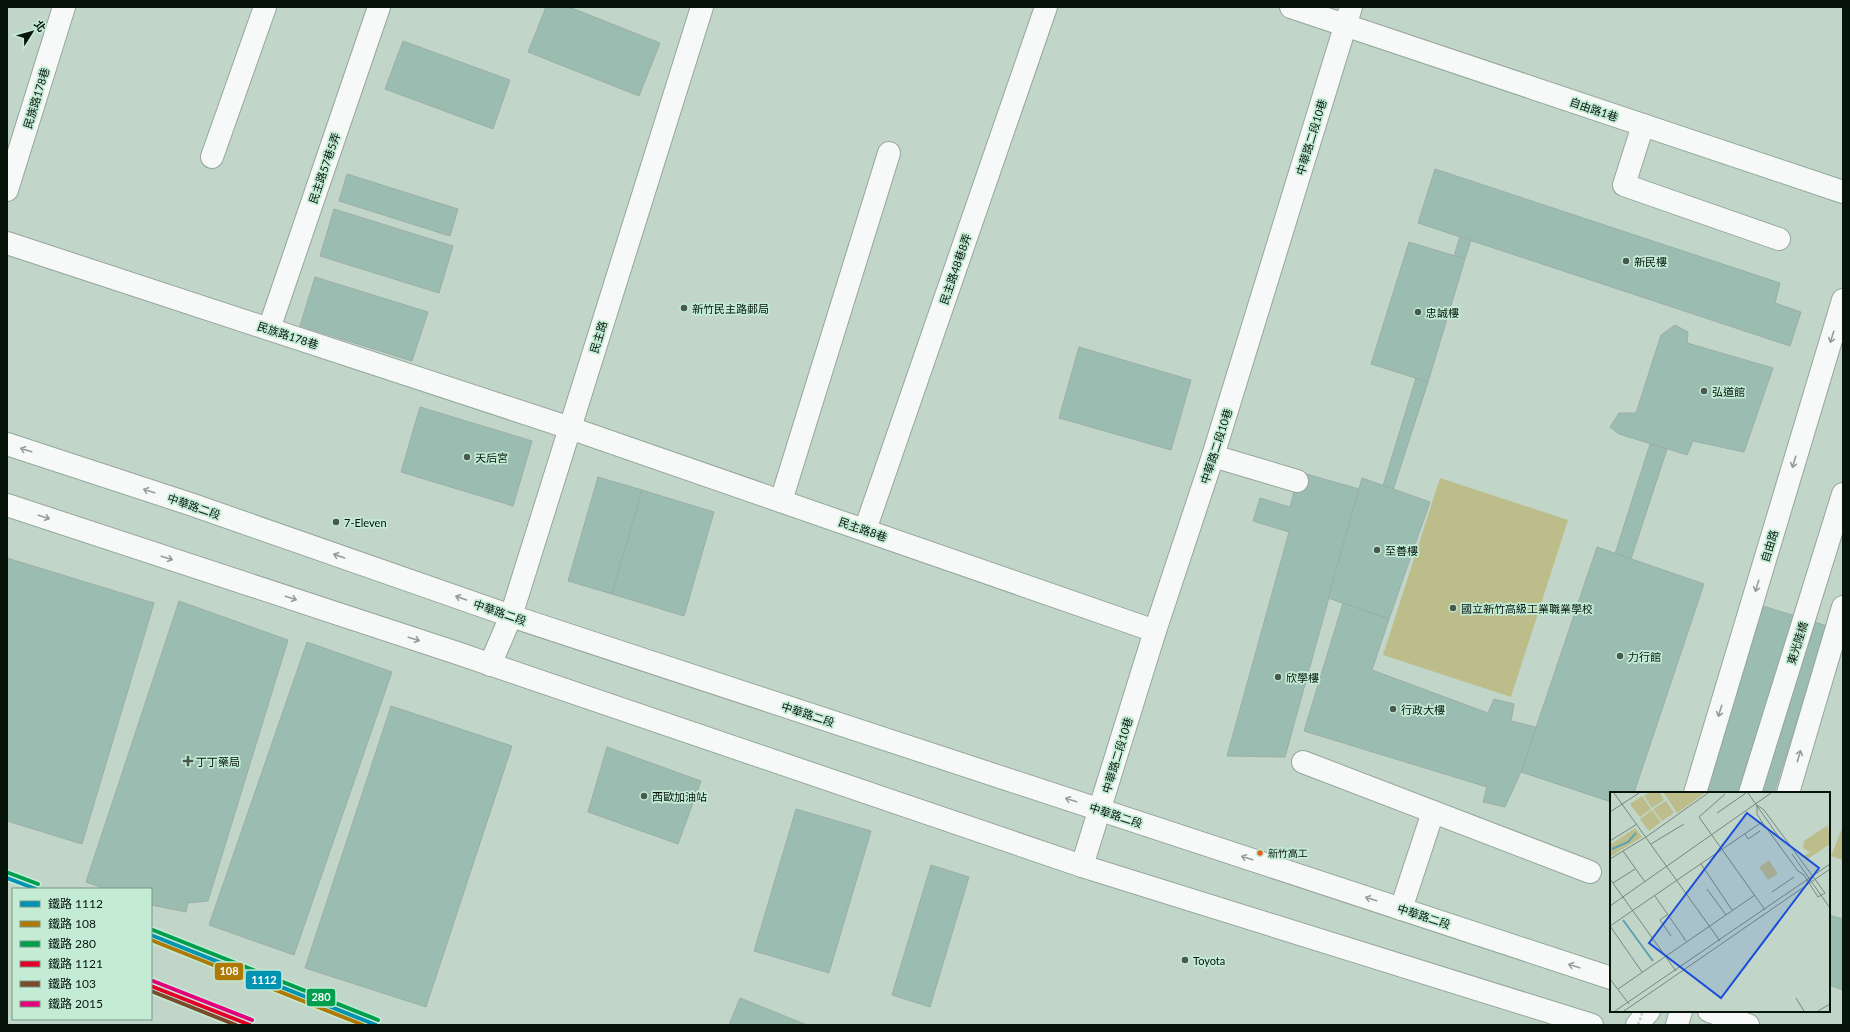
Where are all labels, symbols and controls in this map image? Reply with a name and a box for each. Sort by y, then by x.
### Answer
north arrow [12,12,52,52]
text: 北 [32,17,49,34]
street label: 民族路178巷 [21,66,51,130]
street label: 自由路1巷 [1568,95,1620,123]
street label: 中華路二段10巷 [1293,97,1329,177]
street label: 民主路57巷5弄 [306,131,342,205]
street label: 民主路48巷8弄 [937,232,973,306]
place label: 新民樓 [1634,255,1667,268]
marker: 新民樓 [1621,256,1631,266]
place label: 新竹民主路郵局 [692,302,769,315]
marker: 新竹民主路郵局 [679,303,689,313]
place label: 忠誠樓 [1426,306,1459,319]
marker: 忠誠樓 [1413,307,1423,317]
street label: 民族路178巷 [256,319,320,351]
street label: 民主路 [587,319,609,355]
one-way arrow [1828,331,1835,344]
place label: 弘道館 [1712,385,1745,398]
marker: 弘道館 [1699,386,1709,396]
street label: 中華路二段10巷 [1198,407,1234,485]
one-way arrow [20,446,33,453]
place label: 天后宮 [475,451,508,464]
marker: 天后宮 [462,452,472,462]
one-way arrow [1790,455,1797,468]
one-way arrow [144,486,156,494]
street label: 中華路二段 [166,491,222,521]
one-way arrow [37,514,50,521]
street label: 民主路8巷 [837,515,889,543]
place label: 7-Eleven [344,516,387,529]
marker: 7-Eleven [331,517,341,527]
street label: 自由路 [1758,528,1780,564]
place label: 至善樓 [1385,544,1418,557]
marker: 至善樓 [1372,545,1382,555]
one-way arrow [333,551,345,559]
one-way arrow [161,554,173,562]
one-way arrow [1753,580,1760,593]
one-way arrow [456,594,468,602]
one-way arrow [285,595,297,603]
street label: 中華路二段 [472,597,528,627]
place label: 國立新竹高級工業職業學校 [1461,602,1593,615]
marker: 國立新竹高級工業職業學校 [1448,603,1458,613]
street label: 東光陸橋 [1784,620,1810,666]
one-way arrow [408,636,421,643]
place label: 力行館 [1628,650,1661,663]
marker: 力行館 [1615,651,1625,661]
place label: 欣學樓 [1286,671,1319,684]
marker: 欣學樓 [1273,672,1283,682]
street label: 中華路二段 [780,699,836,729]
place label: 行政大樓 [1401,703,1445,716]
marker: 行政大樓 [1388,704,1398,714]
one-way arrow [1715,704,1723,716]
street label: 中華路二段10巷 [1099,715,1135,795]
one-way arrow [1796,749,1803,762]
place label: 丁丁藥局 [196,755,240,768]
marker: 丁丁藥局 [183,756,193,766]
place label: 西歐加油站 [652,790,707,803]
marker: 西歐加油站 [639,791,649,801]
inset map [1610,792,1830,1012]
one-way arrow [1064,796,1077,803]
street label: 中華路二段 [1088,800,1144,830]
place label: 新竹高工 [1268,847,1308,859]
marker: 新竹高工 [1255,848,1265,858]
one-way arrow [1241,854,1254,861]
legend [12,888,152,1020]
one-way arrow [1364,895,1377,902]
text: 鐵路 1112 [48,896,103,911]
street label: 中華路二段 [1396,901,1452,931]
text: 鐵路 108 [48,916,96,931]
text: 鐵路 280 [48,936,96,951]
place label: Toyota [1193,954,1225,967]
marker: Toyota [1180,955,1190,965]
text: 鐵路 1121 [48,956,103,971]
line badge: 108 [214,962,244,981]
one-way arrow [1568,962,1581,969]
text: 108 [219,964,239,977]
line badge: 1112 [245,970,282,990]
text: 1112 [251,973,277,986]
text: 鐵路 103 [48,976,96,991]
line badge: 280 [306,988,336,1007]
text: 280 [311,990,331,1003]
text: 鐵路 2015 [48,996,103,1011]

